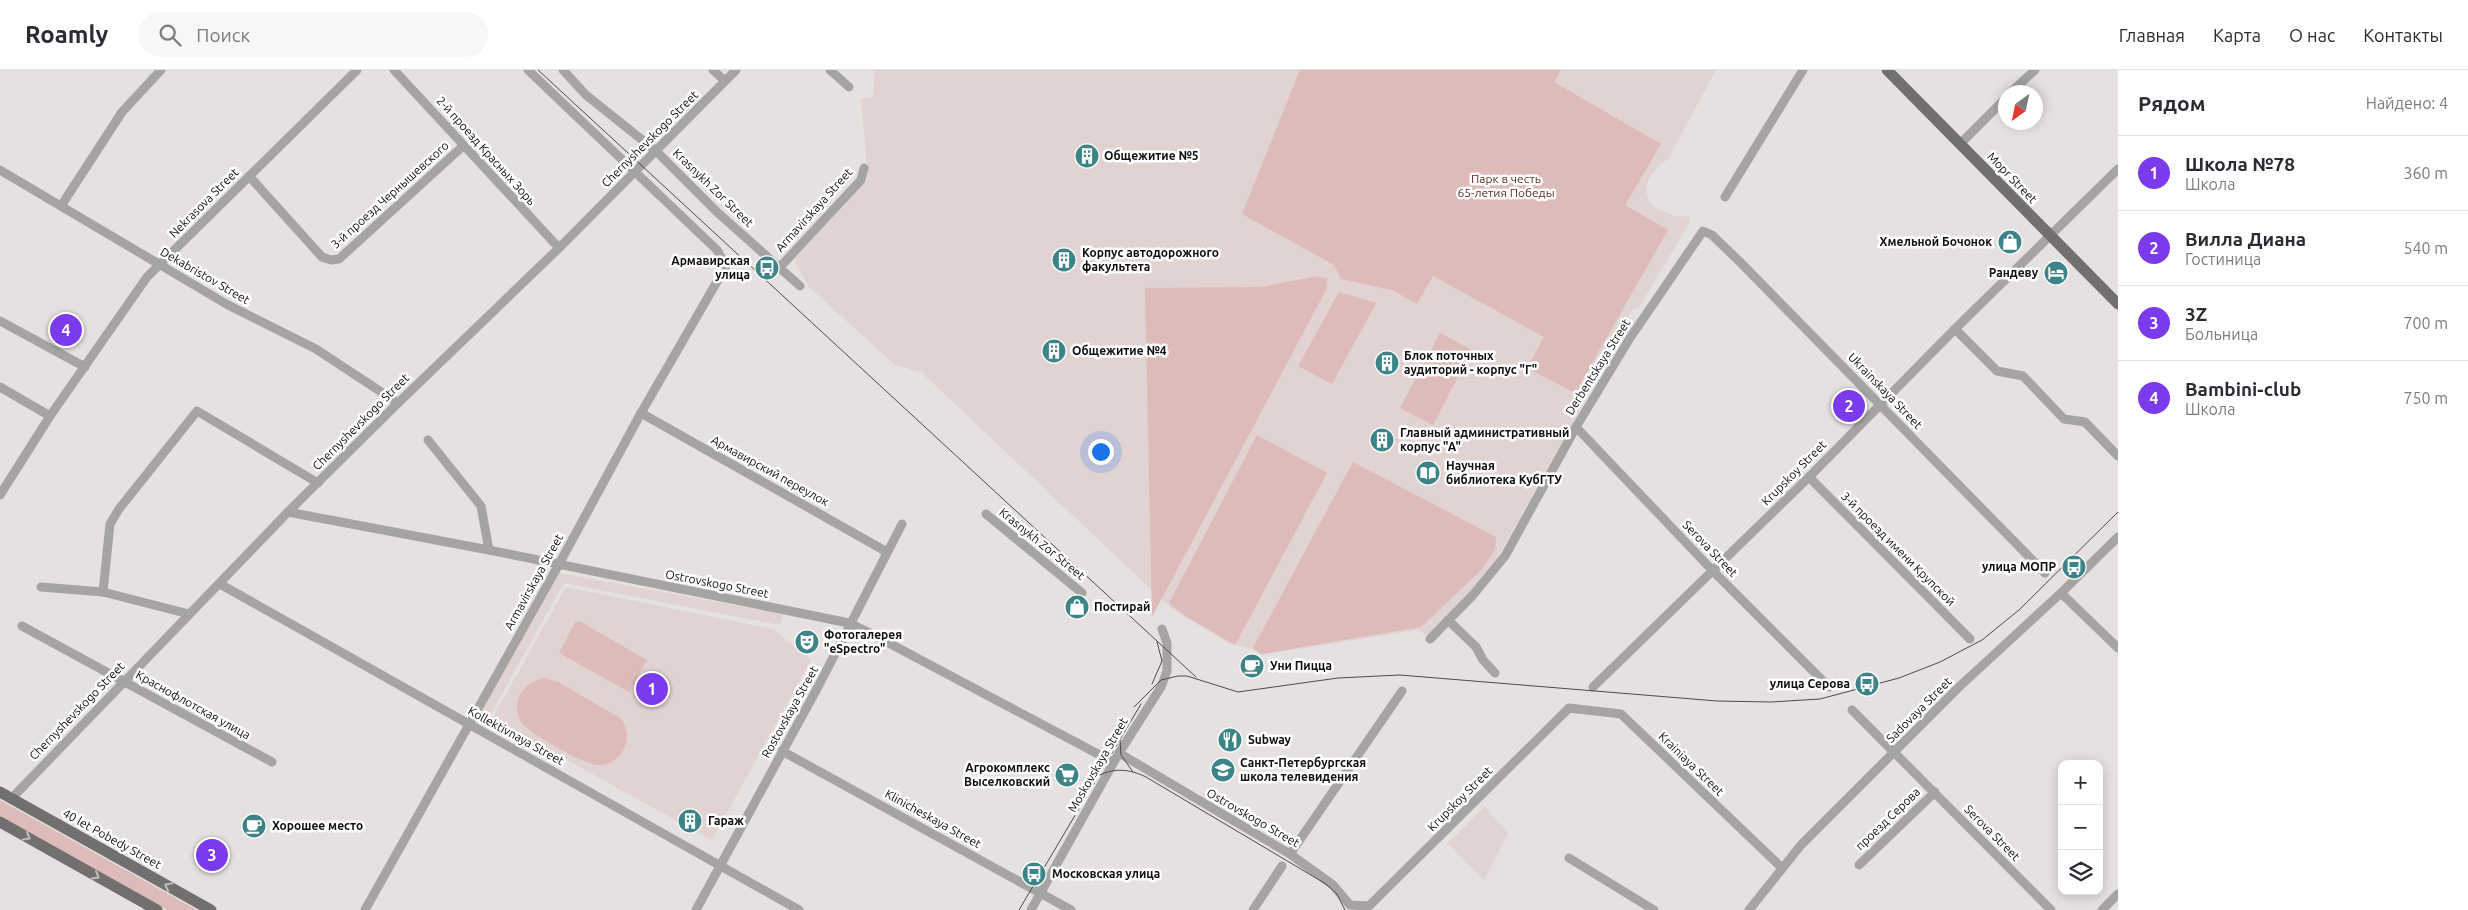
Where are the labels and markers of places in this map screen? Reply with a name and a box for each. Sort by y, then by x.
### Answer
building icon: Общежитие №5 [1074,143,1100,169]
place label: Общежитие №5 [1104,149,1199,162]
shop icon: Хмельной Бочонок [1997,229,2023,255]
place label: Хмельной Бочонок [1880,235,1992,248]
place label: Корпус автодорожного факультета [1082,246,1219,273]
building icon: Корпус автодорожного факультета [1051,247,1077,273]
place label: Армавирская улица [671,254,750,281]
bus stop icon: Армавирская улица [754,255,780,281]
hotel icon: Рандеву [2043,260,2069,286]
place label: Рандеву [1989,266,2039,279]
pin: 4 [50,311,82,349]
building icon: Общежитие №4 [1041,338,1067,364]
place label: Общежитие №4 [1072,344,1167,357]
place label: Блок поточных аудиторий - корпус "Г" [1404,349,1537,376]
building icon: Блок поточных аудиторий - корпус "Г" [1374,350,1400,376]
pin: 2 [1833,387,1865,425]
place label: Главный административный корпус "А" [1400,426,1569,453]
building icon: Главный административный корпус "А" [1369,427,1395,453]
place label: Научная библиотека КубГТУ [1446,459,1562,486]
library icon: Научная библиотека КубГТУ [1415,460,1441,486]
bus stop icon: улица МОПР [2061,554,2087,580]
place label: улица МОПР [1982,560,2056,573]
shop icon: Постирай [1064,594,1090,620]
place label: Постирай [1094,600,1150,613]
place label: Фотогалерея "eSpectro" [824,628,902,655]
theatre icon: Фотогалерея "eSpectro" [794,629,820,655]
cafe icon: Уни Пицца [1239,653,1265,679]
place label: Уни Пицца [1270,659,1332,672]
pin: 1 [636,670,668,708]
bus stop icon: улица Серова [1854,671,1880,697]
place label: улица Серова [1770,677,1850,690]
restaurant icon: Subway [1217,727,1243,753]
place label: Subway [1248,733,1292,746]
place label: Санкт-Петербургская школа телевидения [1240,756,1366,783]
school or university icon: Санкт-Петербургская школа телевидения [1210,757,1236,783]
place label: Агрокомплекс Выселковский [964,761,1050,788]
supermarket icon: Агрокомплекс Выселковский [1054,762,1080,788]
building icon: Гараж [677,808,703,834]
cafe icon: Хорошее место [241,813,267,839]
place label: Гараж [708,814,744,827]
place label: Хорошее место [272,819,363,832]
pin: 3 [196,836,228,874]
bus stop icon: Московская улица [1021,861,1047,887]
place label: Московская улица [1052,867,1160,880]

